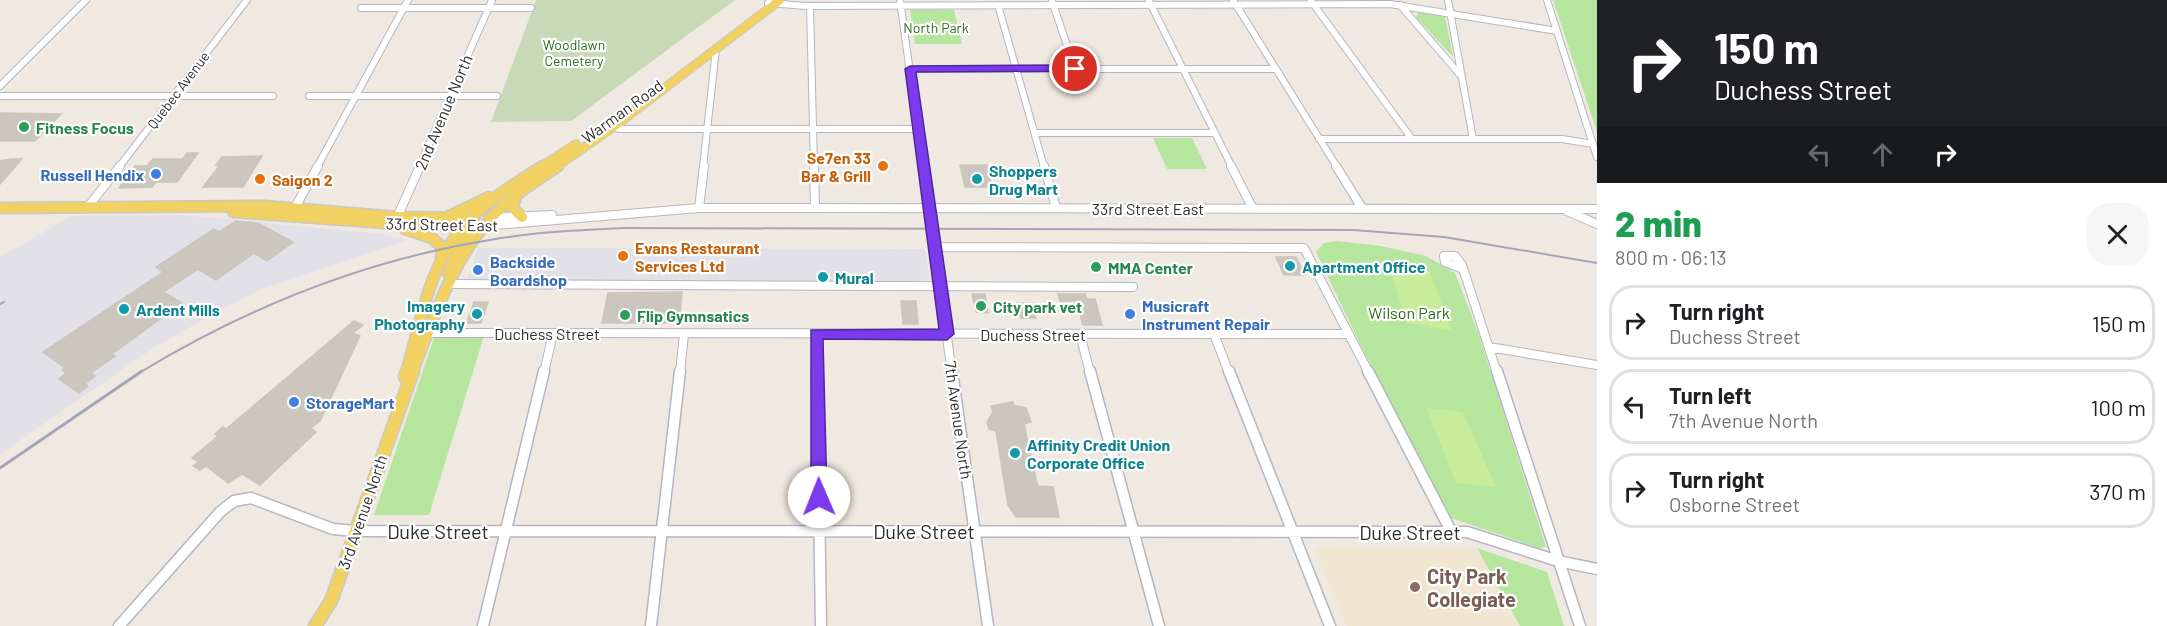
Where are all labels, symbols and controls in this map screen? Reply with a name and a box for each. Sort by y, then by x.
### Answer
park label: North Park [903,19,969,36]
text: 150 m [1714,22,1819,72]
icon: right [1615,24,1693,102]
park label: Woodlawn Cemetery [543,36,605,69]
pin [1049,43,1100,94]
street label: Quebec Avenue [143,48,213,132]
street label: 2nd Avenue North [410,52,476,172]
icon: arrive [1058,52,1091,85]
text: Duchess Street [1714,73,1892,105]
street label: Warman Road [578,75,666,147]
place label: Fitness Focus [36,118,134,137]
marker: Fitness Focus [17,120,31,134]
icon: left [1803,138,1836,171]
icon: ahead [1866,138,1899,171]
icon: right [1929,138,1962,171]
place label: Se7en 33 Bar & Grill [801,148,871,185]
marker: Se7en 33 Bar & Grill [876,159,890,173]
place label: Shoppers Drug Mart [989,161,1058,198]
place label: Russell Hendix [41,165,144,184]
marker: Russell Hendix [149,167,163,181]
place label: Saigon 2 [272,170,333,189]
marker: Saigon 2 [253,172,267,186]
marker: Shoppers Drug Mart [970,172,984,186]
street label: 33rd Street East [1092,199,1204,218]
text: 2 min [1615,201,1702,244]
button: close [2086,203,2149,266]
street label: 33rd Street East [386,214,498,234]
place label: Evans Restaurant Services Ltd [635,238,760,275]
text: 800 m · 06:13 [1615,245,1726,269]
marker: Evans Restaurant Services Ltd [616,249,630,263]
place label: Backside Boardshop [490,252,567,289]
place label: Apartment Office [1302,257,1426,276]
place label: MMA Center [1108,258,1193,277]
marker: Apartment Office [1283,259,1297,273]
marker: MMA Center [1089,260,1103,274]
marker: Backside Boardshop [471,263,485,277]
place label: Mural [835,268,874,287]
marker: Mural [816,270,830,284]
place label: Imagery Photography [374,296,465,333]
place label: Musicraft Instrument Repair [1142,296,1270,333]
place label: City park vet [993,297,1082,316]
text: Turn right [1669,298,1764,324]
marker: City park vet [974,299,988,313]
place label: Ardent Mills [136,300,220,319]
marker: Ardent Mills [117,302,131,316]
park label: Wilson Park [1368,303,1450,322]
place label: Flip Gymnsatics [637,306,749,325]
icon: right [1618,306,1651,339]
marker: Imagery Photography [470,307,484,321]
marker: Musicraft Instrument Repair [1123,307,1137,321]
marker: Flip Gymnsatics [618,308,632,322]
text: 150 m [2092,310,2146,336]
street label: Duchess Street [494,324,600,343]
text: Duchess Street [1669,324,1801,348]
street label: Duchess Street [980,325,1086,344]
street label: 7th Avenue North [941,360,977,480]
text: Turn left [1669,382,1752,408]
icon: left [1618,390,1651,423]
place label: StorageMart [306,393,395,412]
text: 100 m [2091,394,2146,420]
marker: StorageMart [287,395,301,409]
text: 7th Avenue North [1669,408,1818,432]
place label: Affinity Credit Union Corporate Office [1027,435,1170,472]
marker: Affinity Credit Union Corporate Office [1008,446,1022,460]
street label: 3rd Avenue North [333,452,391,572]
position arrow [787,465,851,529]
text: Turn right [1669,466,1764,492]
icon: right [1618,474,1651,507]
text: 370 m [2089,478,2146,504]
text: Osborne Street [1669,492,1800,516]
street label: Duke Street [387,519,489,543]
street label: Duke Street [873,519,975,543]
street label: Duke Street [1359,520,1461,544]
place label: City Park Collegiate [1427,564,1516,611]
marker: City Park Collegiate [1408,580,1422,594]

